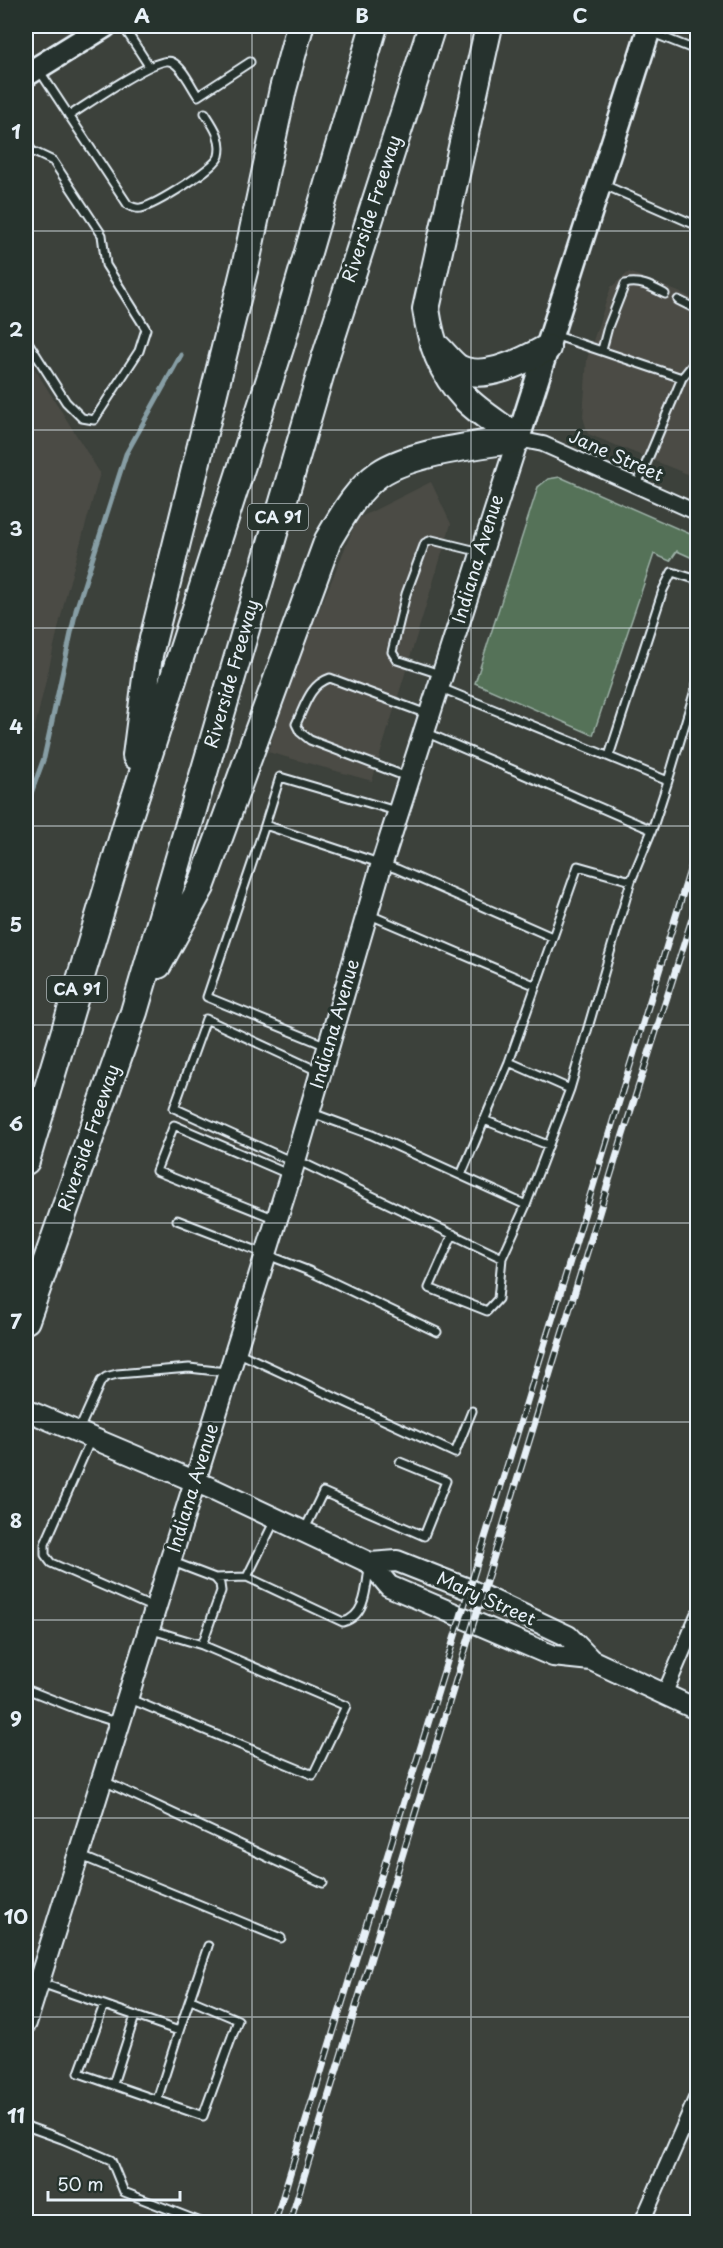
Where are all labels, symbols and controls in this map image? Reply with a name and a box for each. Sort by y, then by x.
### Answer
text: A [134,0,150,30]
text: B [355,0,369,30]
text: C [572,0,588,30]
text: 1 [11,116,21,146]
street label: Riverside Freeway [334,131,407,286]
text: 2 [9,314,23,344]
street label: Jane Street [565,422,668,488]
street label: Indiana Avenue [444,490,509,626]
road number: CA 91 [248,504,308,530]
text: 3 [9,513,23,543]
street label: Riverside Freeway [196,596,265,751]
text: 4 [9,711,23,741]
text: 5 [10,909,22,939]
street label: Indiana Avenue [302,955,365,1092]
road number: CA 91 [47,976,107,1002]
street label: Riverside Freeway [50,1060,125,1215]
text: 6 [9,1108,23,1138]
text: 7 [10,1306,22,1336]
street label: Indiana Avenue [159,1419,224,1555]
text: 8 [10,1505,22,1535]
street label: Mary Street [433,1564,540,1631]
text: 9 [10,1703,22,1733]
text: 10 [4,1901,28,1931]
text: 11 [7,2100,25,2130]
scale bar [48,2164,180,2202]
text: 50 m [57,2170,104,2197]

